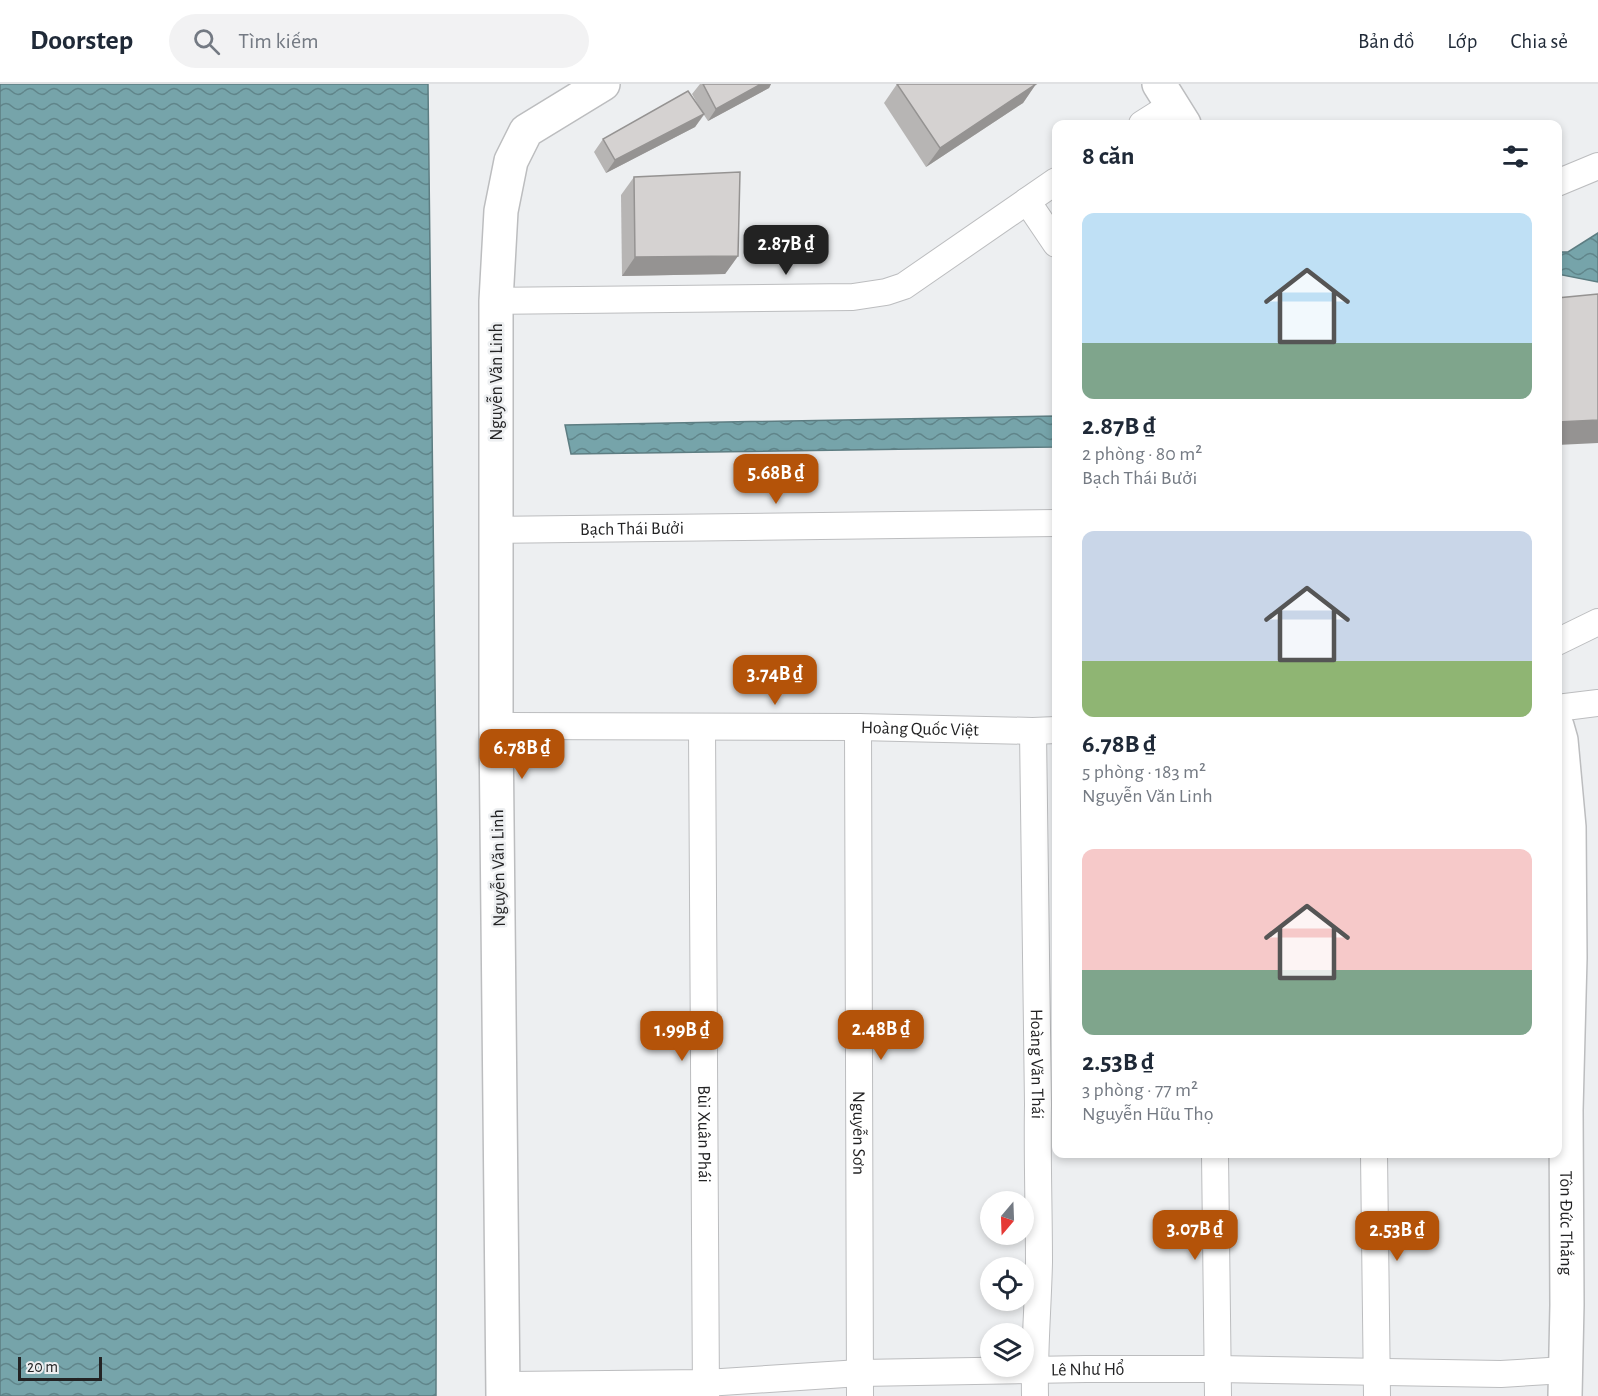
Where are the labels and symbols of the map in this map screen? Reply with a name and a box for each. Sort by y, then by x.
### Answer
pin: 2.87B ₫ [731,225,841,276]
street label: Nguyễn Văn Linh [486,323,506,441]
pin: 5.68B ₫ [721,454,831,505]
street label: Bạch Thái Bưởi [580,520,684,539]
pin: 3.74B ₫ [720,655,830,706]
street label: Hoàng Quốc Việt [861,719,979,740]
pin: 6.78B ₫ [467,729,577,780]
street label: Nguyễn Văn Linh [487,809,509,927]
street label: Hoàng Văn Thái [1027,1009,1046,1119]
pin: 2.48B ₫ [826,1010,936,1061]
pin: 1.99B ₫ [627,1011,737,1062]
street label: Bùi Xuân Phái [694,1085,713,1183]
street label: Nguyễn Sơn [849,1091,869,1175]
street label: Tôn Đức Thắng [1556,1171,1576,1275]
north arrow [980,1191,1034,1245]
pin: 3.07B ₫ [1140,1210,1250,1261]
pin: 2.53B ₫ [1342,1211,1452,1262]
scale bar [18,1354,102,1382]
street label: Lê Như Hổ [1051,1359,1125,1380]

